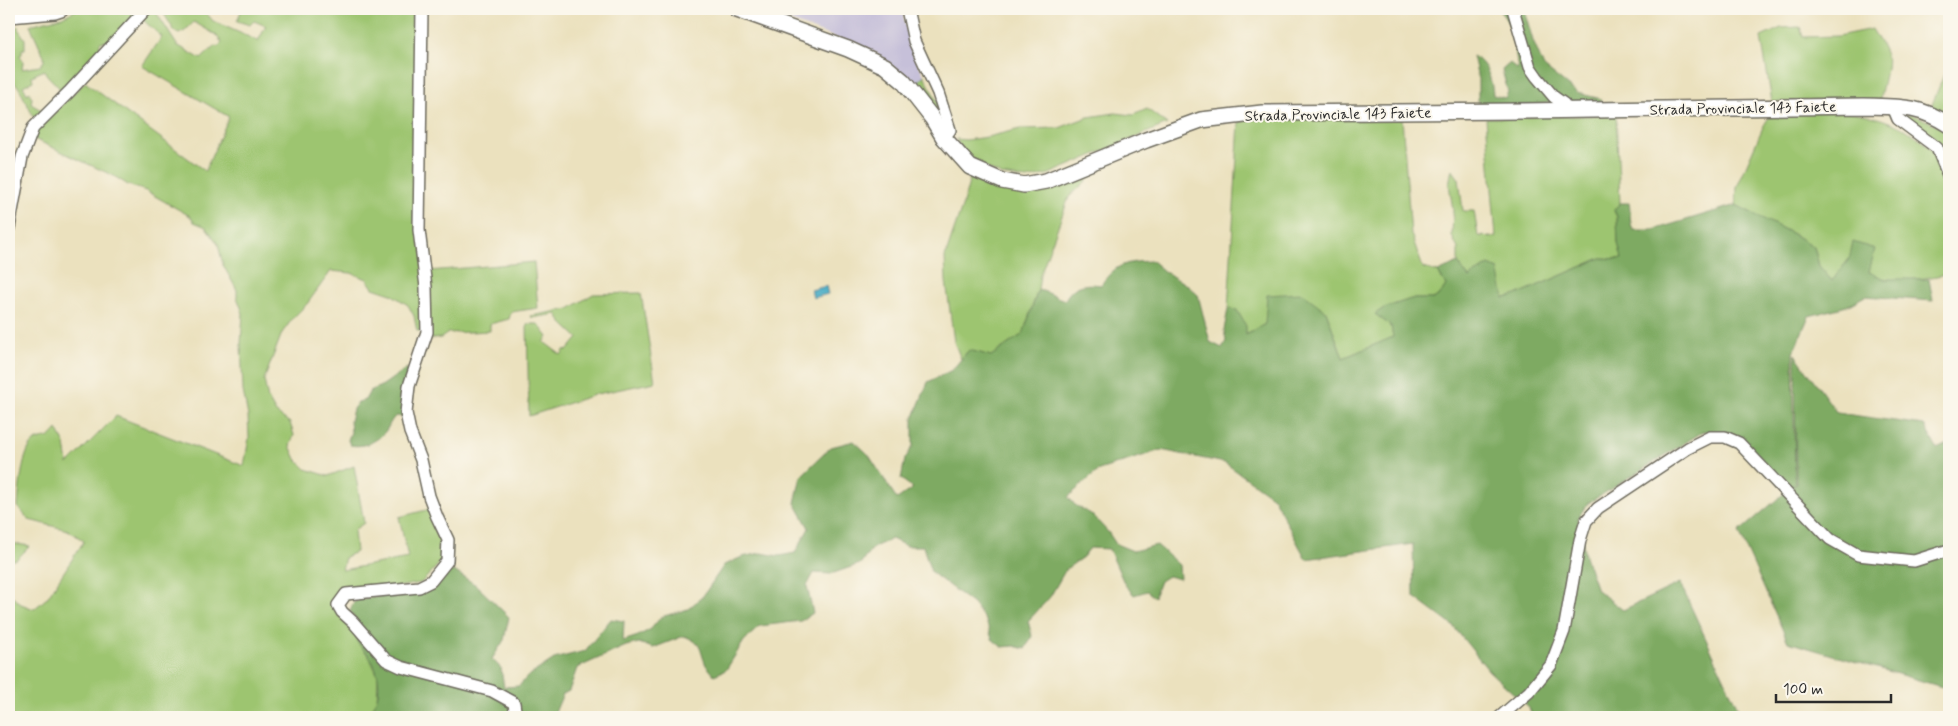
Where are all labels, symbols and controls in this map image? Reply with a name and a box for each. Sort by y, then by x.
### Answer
street label: Strada Provinciale 143 Faiete [1649,97,1837,121]
street label: Strada Provinciale 143 Faiete [1244,103,1432,127]
scale bar [1776,671,1890,703]
text: 100 m [1783,680,1823,700]

